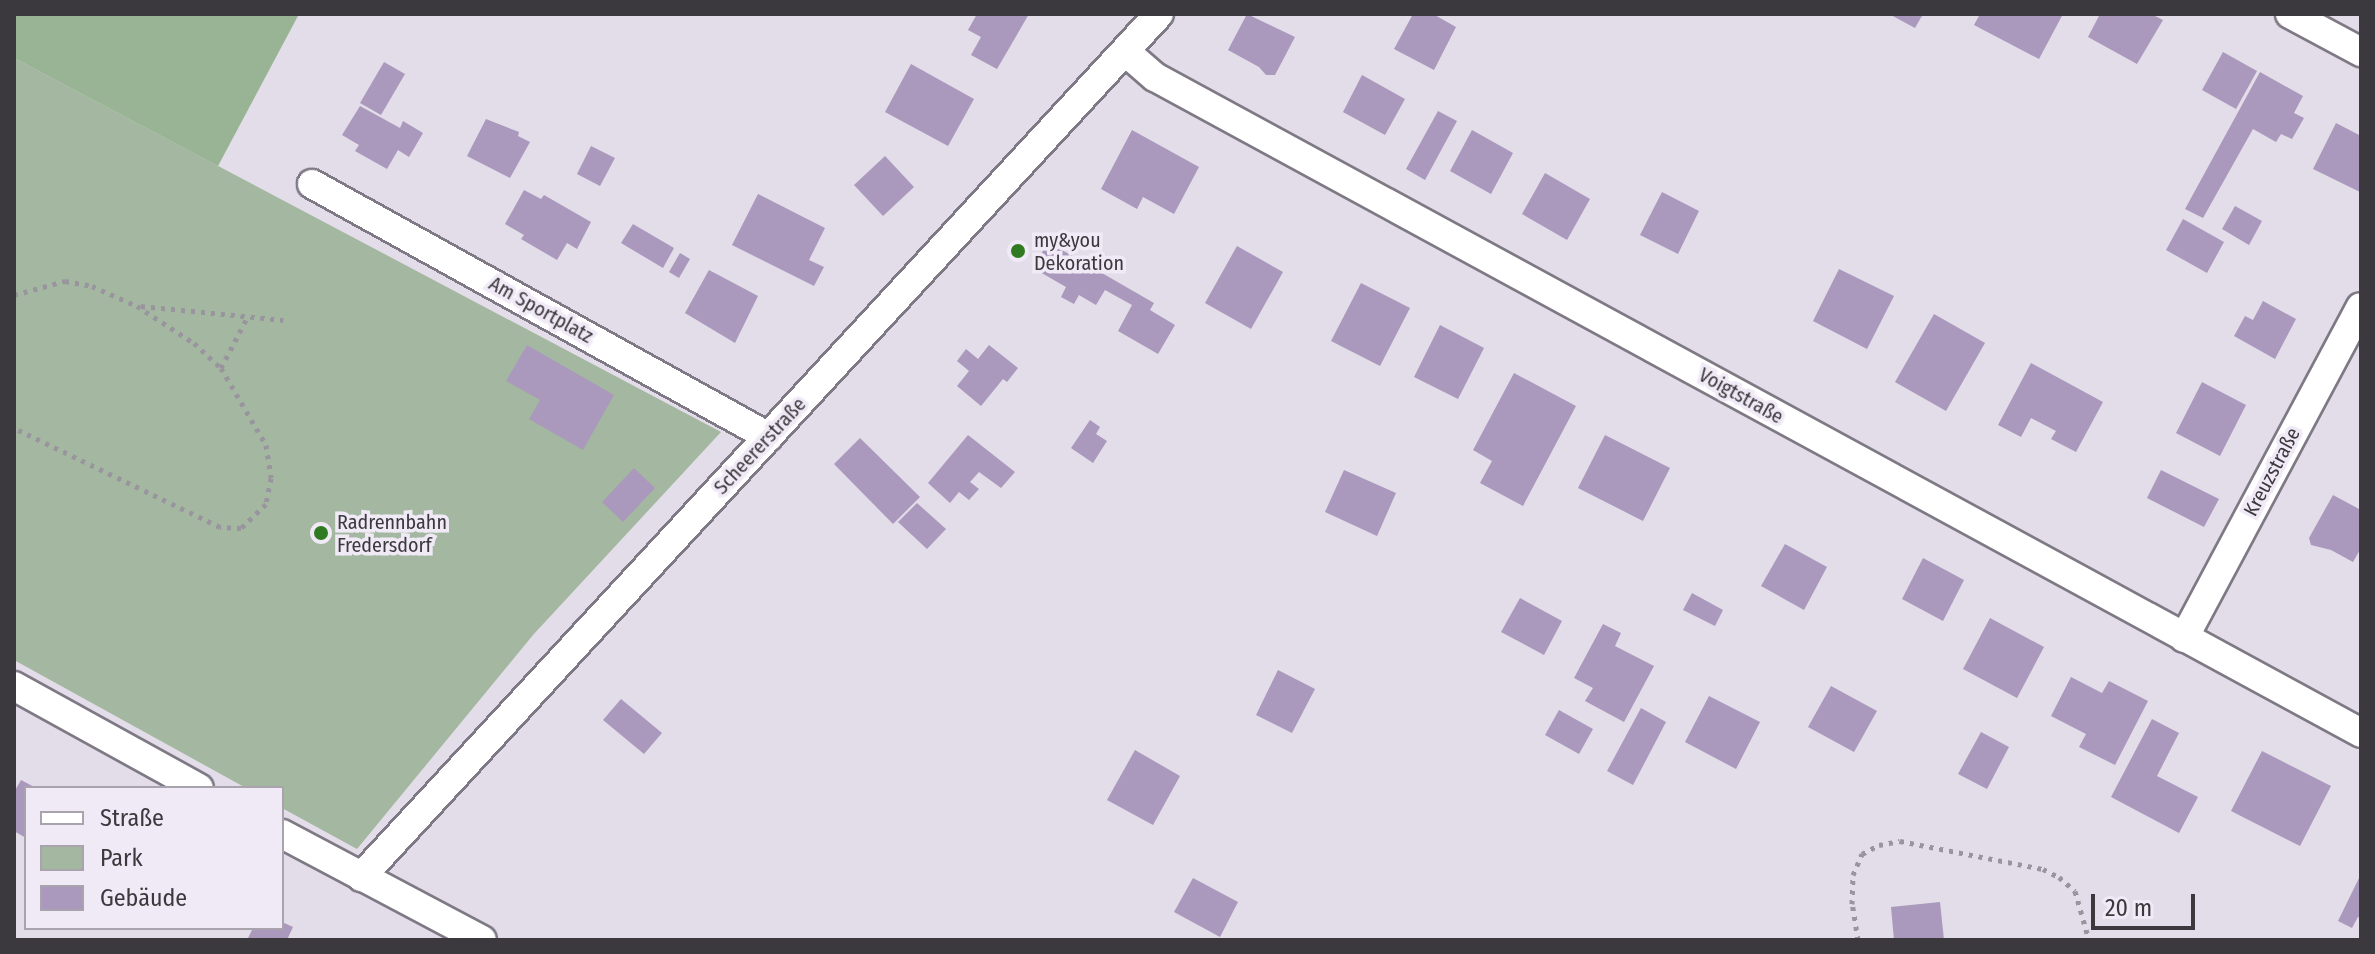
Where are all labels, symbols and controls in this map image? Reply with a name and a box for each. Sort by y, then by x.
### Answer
place label: my&you Dekoration [1034,228,1124,275]
marker: my&you Dekoration [1009,242,1027,260]
street label: Am Sportplatz [485,272,597,348]
street label: Voigtstraße [1695,363,1787,429]
street label: Scheererstraße [709,393,811,499]
street label: Kreuzstraße [2239,424,2305,520]
place label: Radrennbahn Fredersdorf [337,510,447,557]
marker: Radrennbahn Fredersdorf [312,524,330,542]
legend [24,786,284,930]
text: Straße [100,804,164,832]
text: Park [100,844,143,872]
scale bar [2095,878,2199,928]
text: Gebäude [100,884,187,912]
text: 20 m [2105,894,2152,922]

